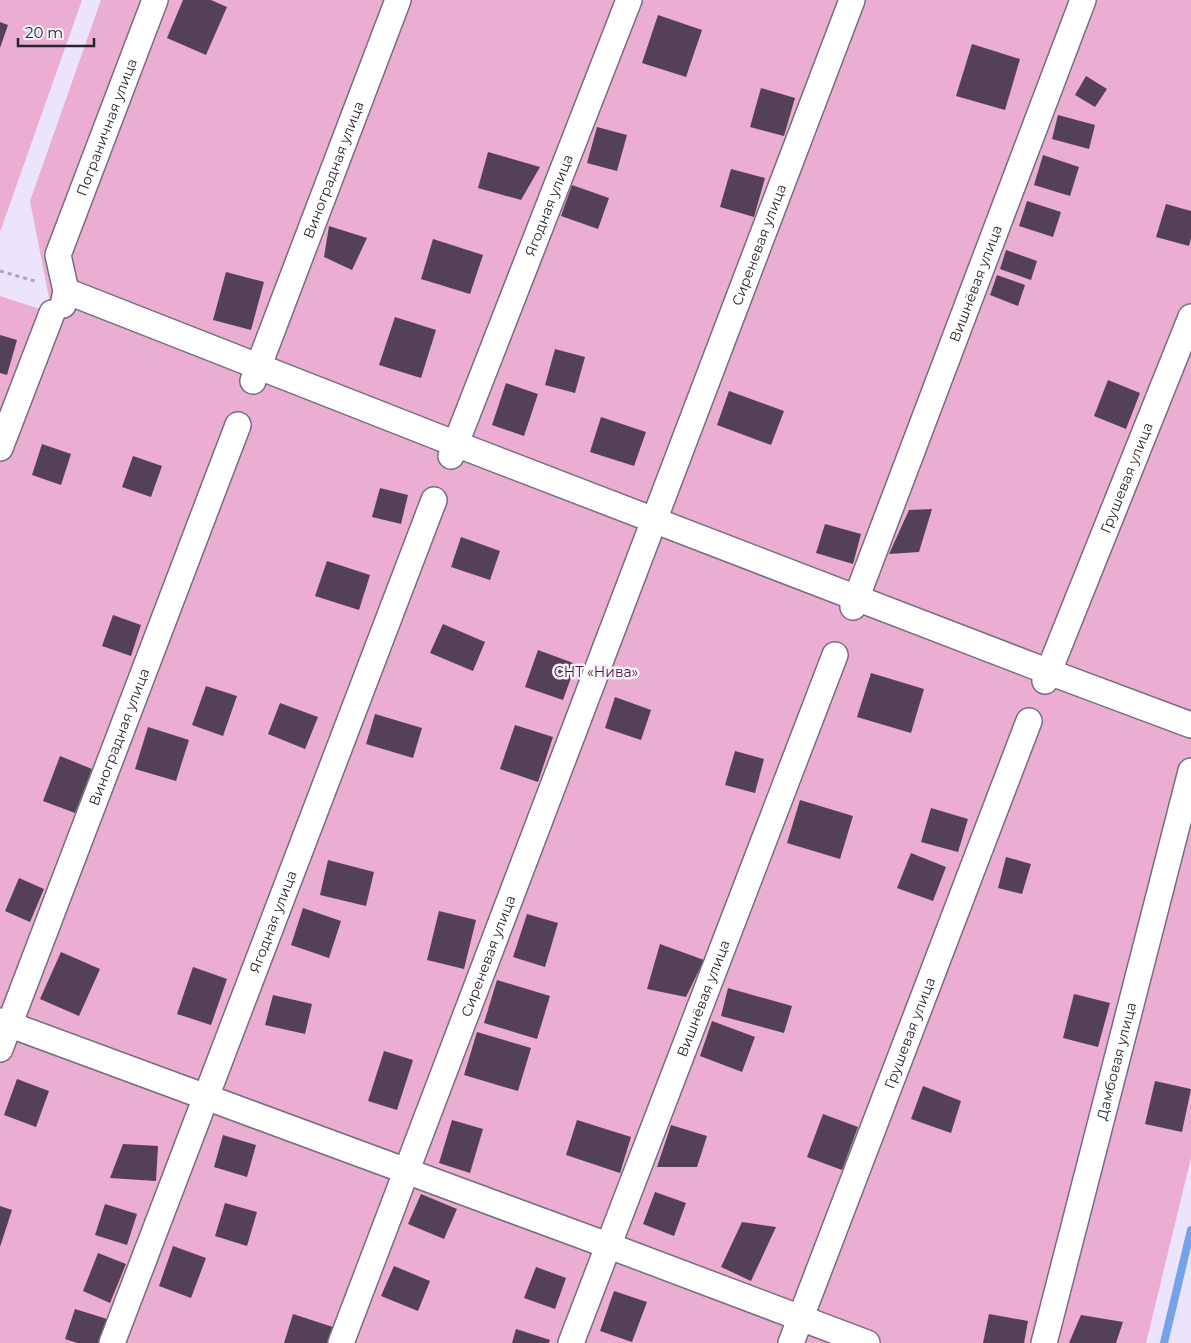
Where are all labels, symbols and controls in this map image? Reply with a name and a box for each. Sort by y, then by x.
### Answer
scale bar [18,15,94,47]
text: 20 m [25,23,63,42]
street label: Пограничная улица [72,56,141,199]
street label: Виноградная улица [299,99,368,241]
street label: Ягодная улица [521,152,577,259]
street label: Сиреневая улица [728,181,790,308]
street label: Вишнёвая улица [945,222,1006,345]
street label: Грушевая улица [1096,420,1157,536]
park label: СНТ «Нива» [554,663,638,681]
street label: Виноградная улица [85,666,153,808]
street label: Ягодная улица [245,868,301,975]
street label: Сиреневая улица [457,893,520,1019]
street label: Вишнёвая улица [673,937,734,1060]
street label: Грушевая улица [880,975,939,1091]
street label: Дамбовая улица [1093,1000,1140,1122]

